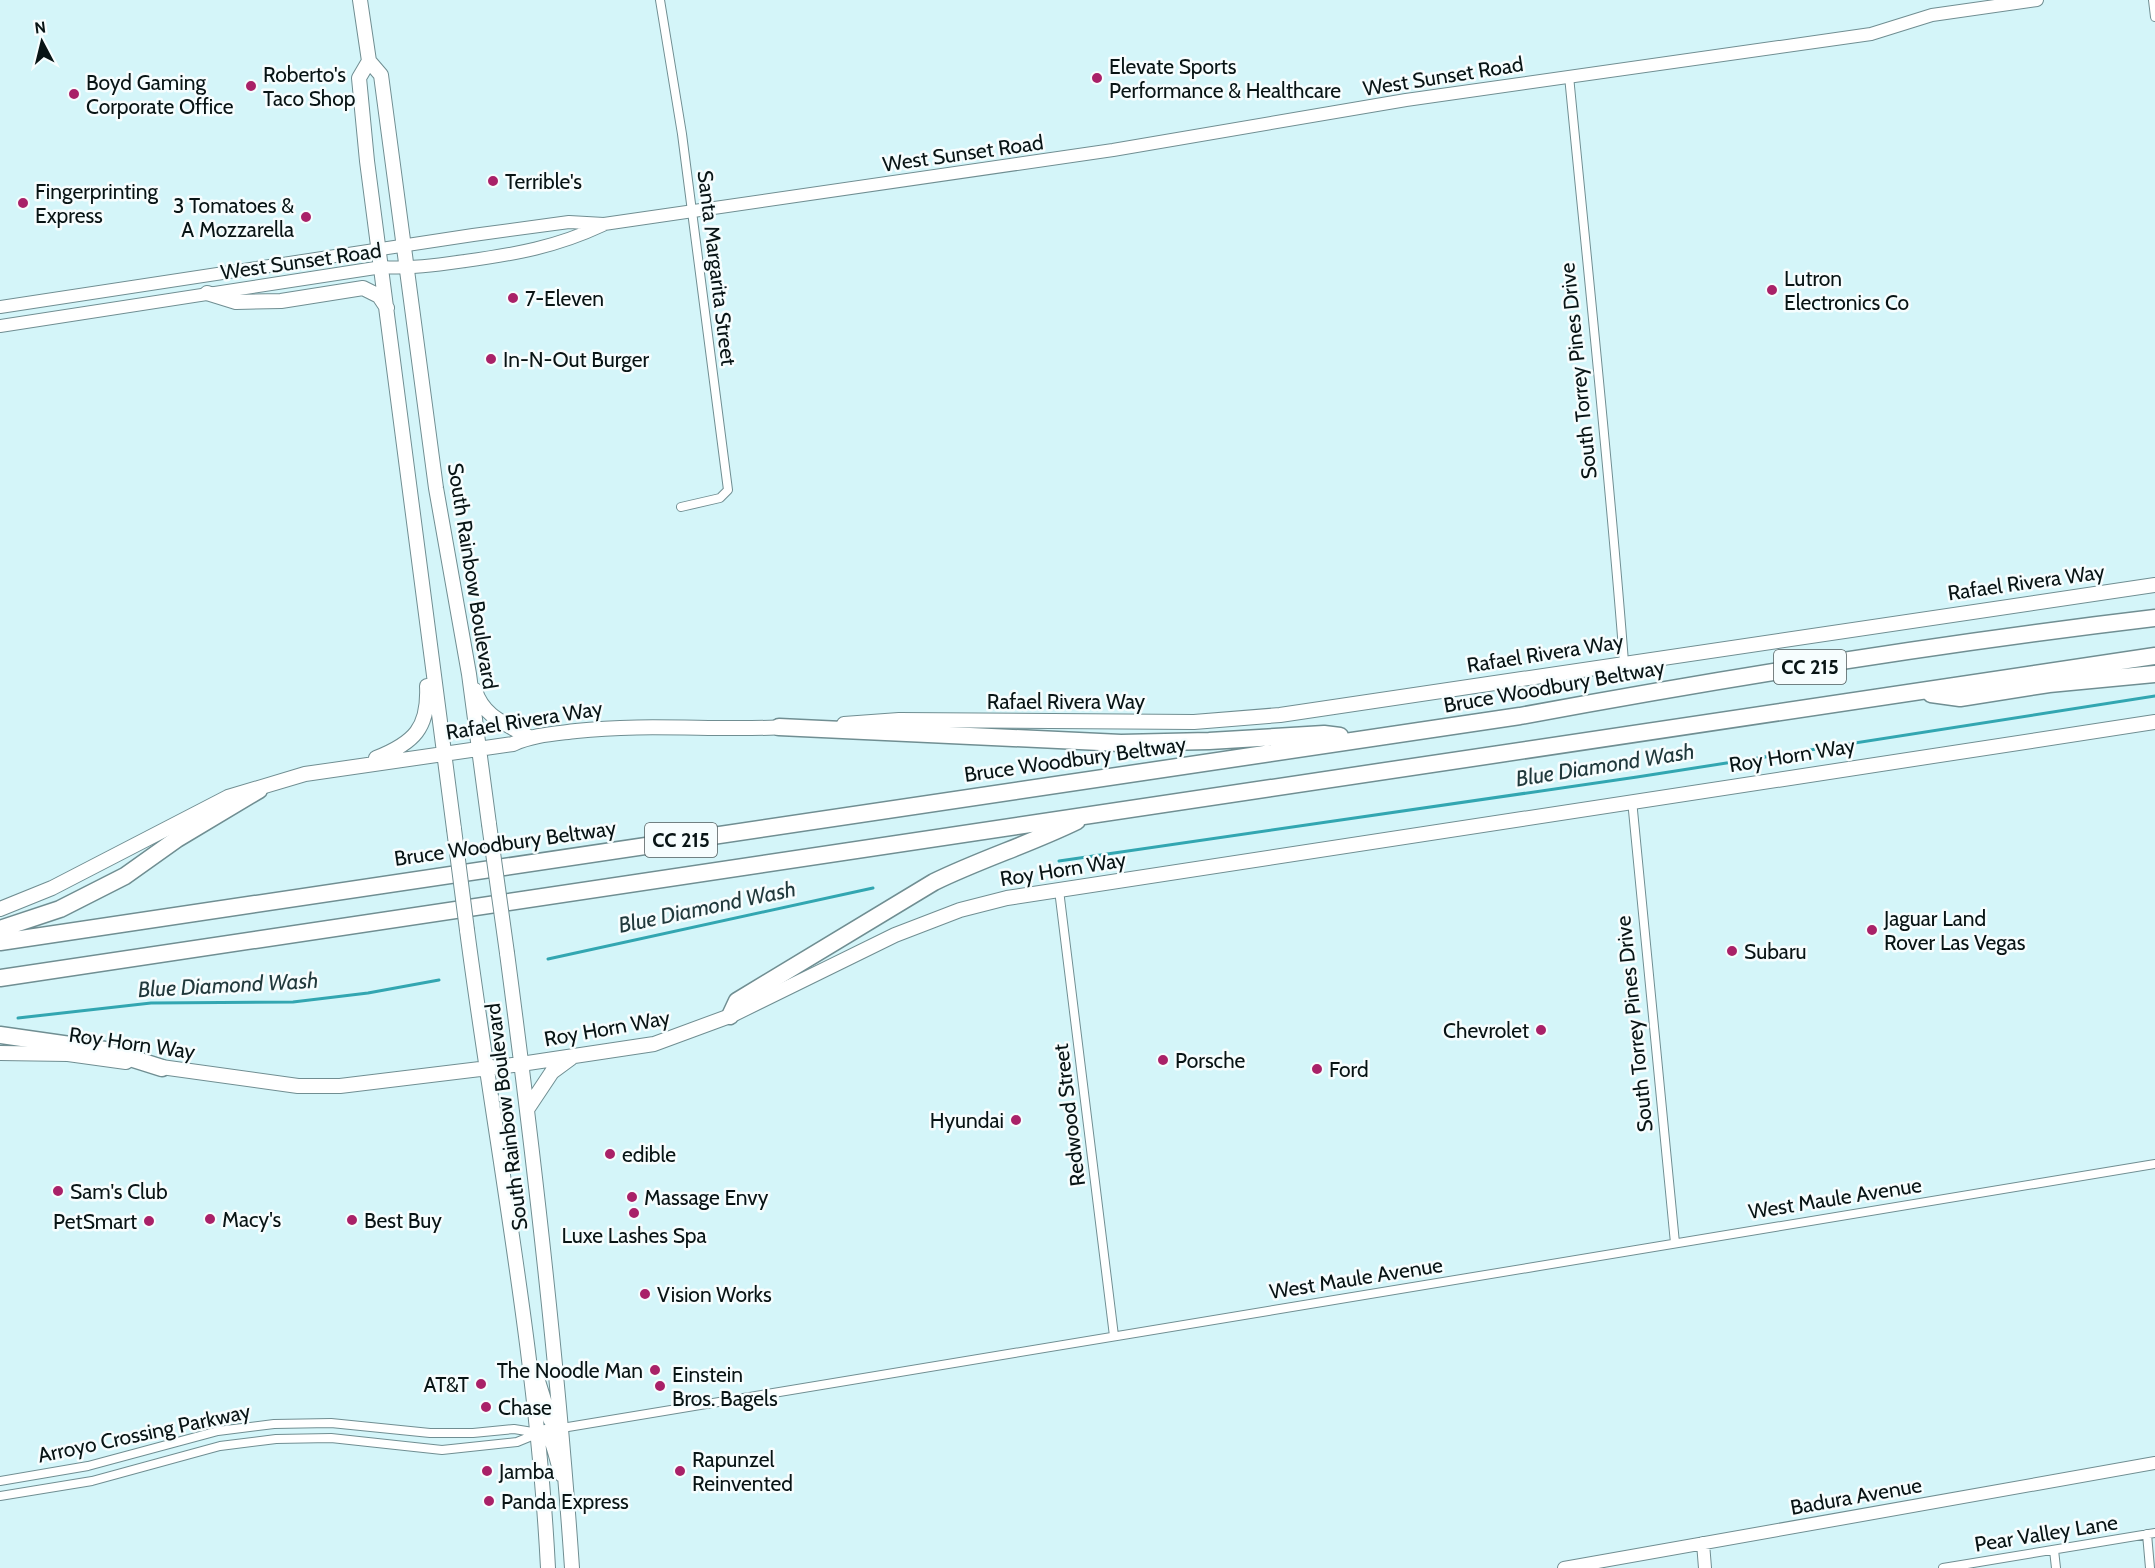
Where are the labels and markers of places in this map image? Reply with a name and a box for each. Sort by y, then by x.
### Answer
place label: Elevate Sports Performance & Healthcare [1109,54,1341,103]
place label: Roberto's Taco Shop [263,62,355,111]
place label: Boyd Gaming Corporate Office [86,70,234,119]
marker: Elevate Sports Performance & Healthcare [1090,71,1104,85]
marker: Roberto's Taco Shop [244,79,258,93]
marker: Boyd Gaming Corporate Office [67,87,81,101]
place label: Terrible's [505,169,582,194]
marker: Terrible's [486,174,500,188]
place label: Fingerprinting Express [35,179,158,228]
place label: 3 Tomatoes & A Mozzarella [173,193,294,242]
marker: Fingerprinting Express [16,196,30,210]
marker: 3 Tomatoes & A Mozzarella [299,210,313,224]
place label: Lutron Electronics Co [1784,266,1909,315]
marker: Lutron Electronics Co [1765,283,1779,297]
place label: 7-Eleven [525,286,604,311]
marker: 7-Eleven [506,291,520,305]
place label: In-N-Out Burger [503,347,650,372]
marker: In-N-Out Burger [484,352,498,366]
place label: Jaguar Land Rover Las Vegas [1883,906,2026,955]
marker: Jaguar Land Rover Las Vegas [1865,923,1879,937]
place label: Subaru [1744,939,1807,964]
marker: Subaru [1725,944,1739,958]
place label: Chevrolet [1443,1018,1529,1043]
marker: Chevrolet [1534,1023,1548,1037]
place label: Porsche [1175,1048,1246,1073]
marker: Porsche [1156,1053,1170,1067]
place label: Ford [1329,1057,1369,1082]
marker: Ford [1310,1062,1324,1076]
place label: Hyundai [930,1108,1004,1133]
marker: Hyundai [1009,1113,1023,1127]
place label: edible [622,1142,676,1167]
marker: edible [603,1147,617,1161]
place label: Sam's Club [70,1179,168,1204]
marker: Sam's Club [51,1184,65,1198]
place label: Massage Envy [644,1185,769,1210]
marker: Massage Envy [625,1190,639,1204]
marker: Luxe Lashes Spa [627,1206,641,1220]
place label: Macy's [222,1207,282,1232]
place label: Best Buy [364,1208,442,1233]
place label: PetSmart [53,1209,137,1234]
marker: Macy's [203,1212,217,1226]
marker: Best Buy [345,1213,359,1227]
marker: PetSmart [142,1214,156,1228]
place label: Luxe Lashes Spa [561,1223,707,1248]
place label: Vision Works [657,1282,772,1307]
marker: Vision Works [638,1287,652,1301]
place label: The Noodle Man [497,1358,643,1383]
place label: Einstein Bros. Bagels [672,1362,778,1411]
marker: The Noodle Man [648,1363,662,1377]
place label: AT&T [423,1372,469,1397]
marker: AT&T [474,1377,488,1391]
marker: Einstein Bros. Bagels [653,1379,667,1393]
place label: Chase [498,1395,552,1420]
marker: Chase [479,1400,493,1414]
place label: Rapunzel Reinvented [692,1447,793,1496]
place label: Jamba [498,1459,554,1484]
marker: Jamba [480,1464,494,1478]
marker: Rapunzel Reinvented [673,1464,687,1478]
place label: Panda Express [501,1489,629,1514]
marker: Panda Express [482,1494,496,1508]

